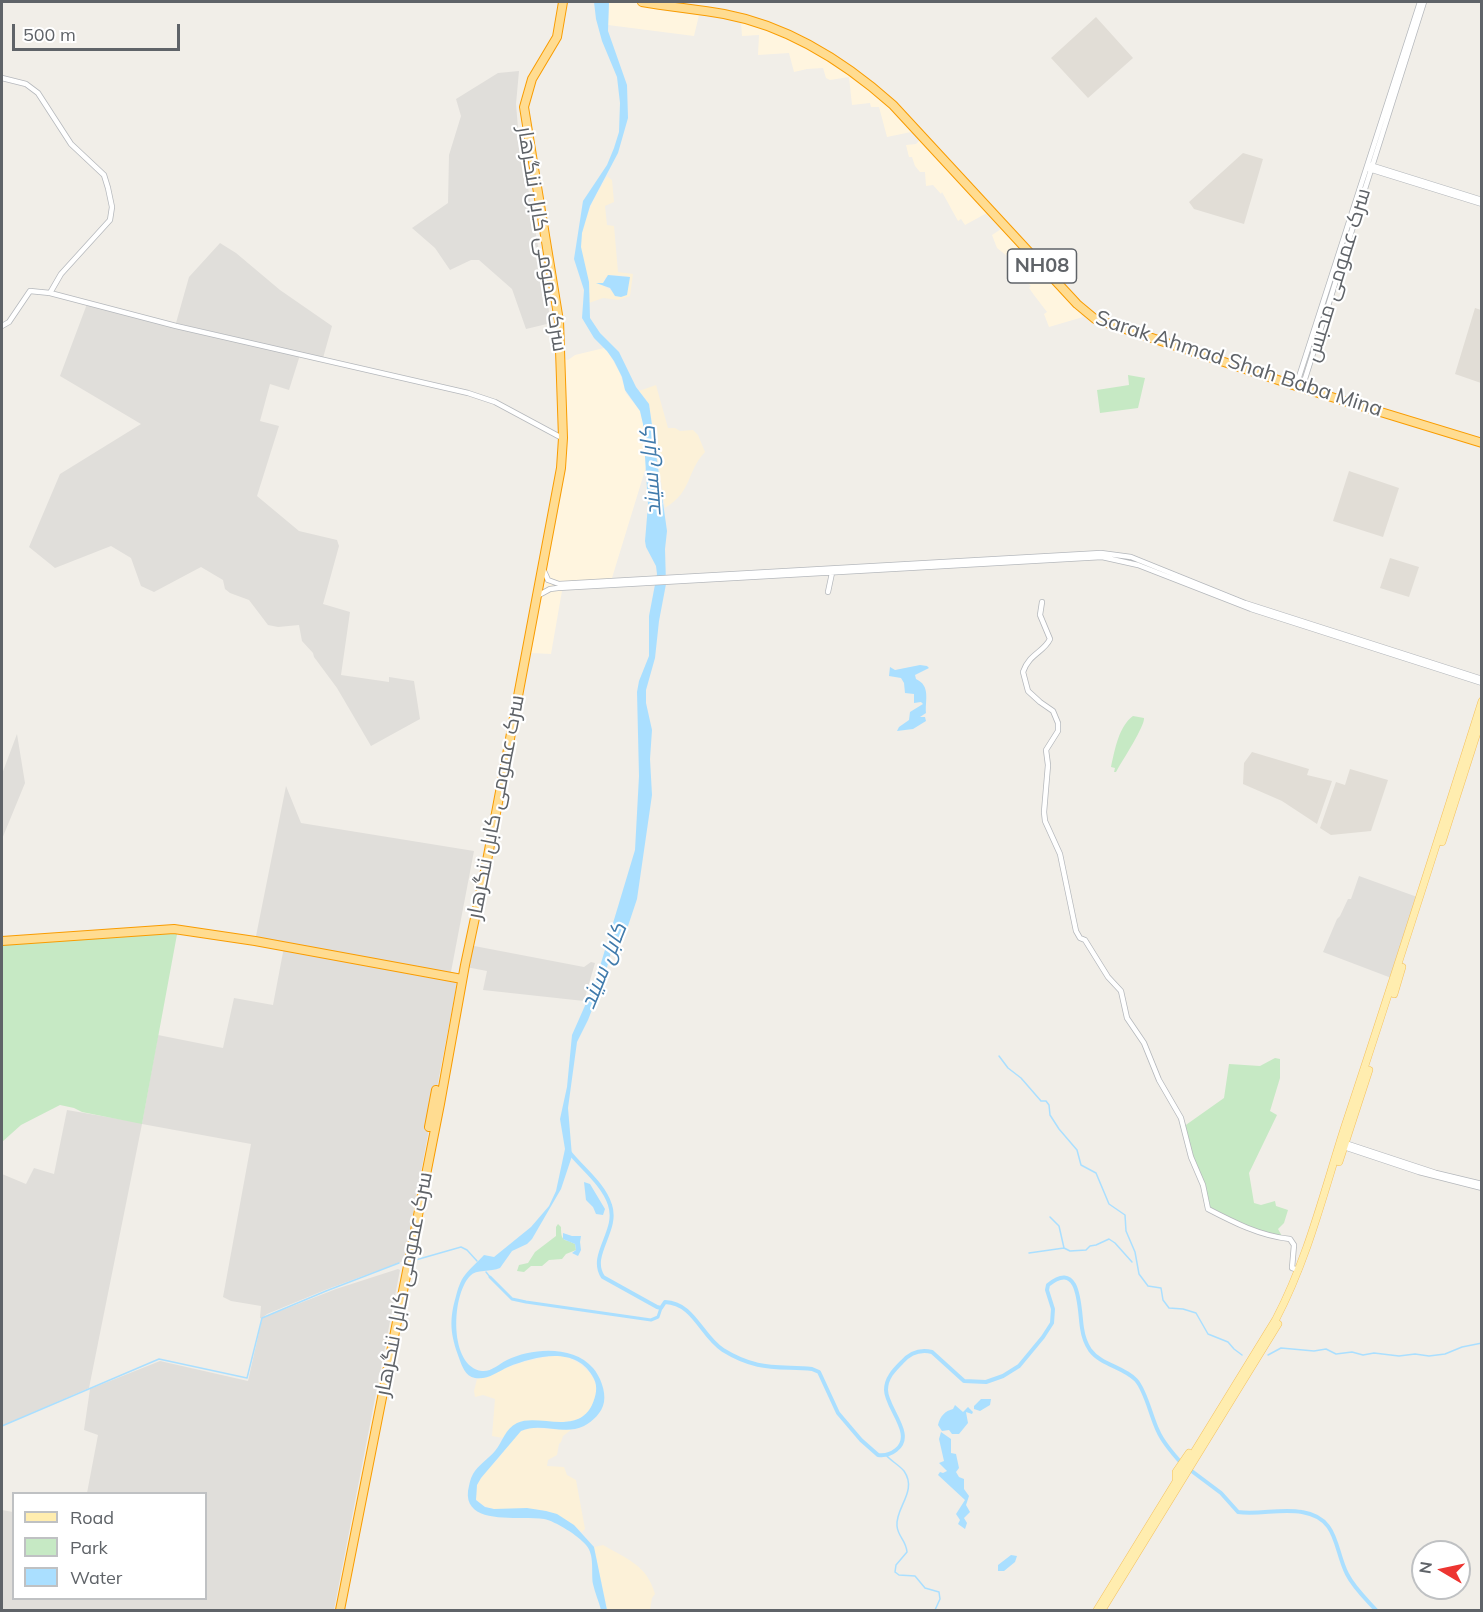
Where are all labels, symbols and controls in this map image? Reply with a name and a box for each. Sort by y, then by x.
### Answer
scale bar [15,12,183,50]
text: 500 m [23,23,76,46]
street label: سرک عمومی کابل ننگرهار [512,124,572,354]
street label: سرک عمومی محبس [1300,185,1376,365]
road number: NH08 [1008,249,1076,283]
street label: Sarak Ahmad Shah Baba Mina [1092,306,1386,422]
water label: کابل سيند [635,425,667,517]
street label: سرک عمومی کابل ننگرهار [462,693,530,921]
water label: کابل سيند [575,919,633,1013]
street label: سرک عمومی کابل ننگرهار [370,1170,438,1398]
legend [12,1492,207,1600]
text: Road [70,1506,114,1529]
text: Park [70,1536,108,1559]
north arrow [1411,1540,1471,1600]
text: N [1414,1560,1436,1575]
text: Water [70,1566,122,1589]

